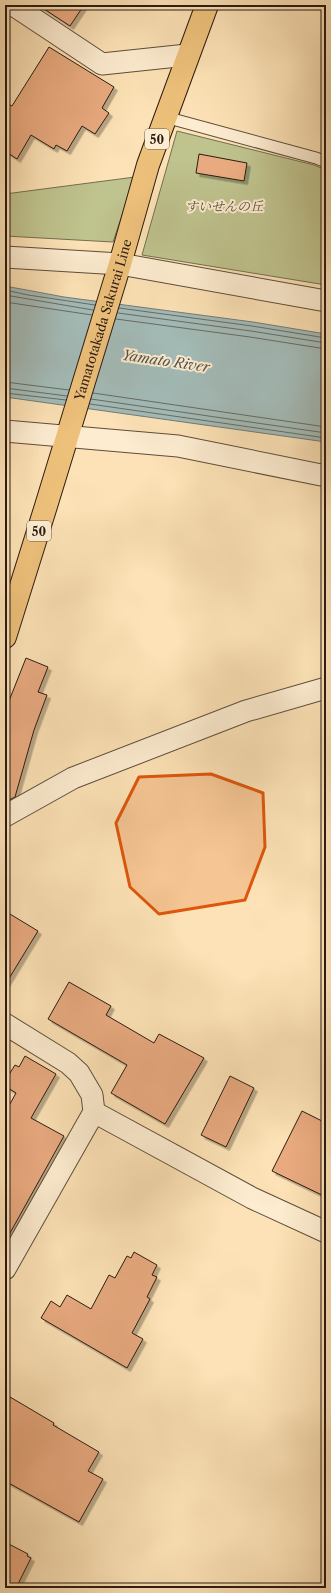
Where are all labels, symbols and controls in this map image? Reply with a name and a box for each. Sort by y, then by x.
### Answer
road number: 50 [145,129,169,149]
park label: すいせんの丘 [185,198,264,214]
street label: Yamatotakada Sakurai Line [70,237,135,403]
water label: Yamato River [121,346,212,376]
road number: 50 [27,521,51,541]

